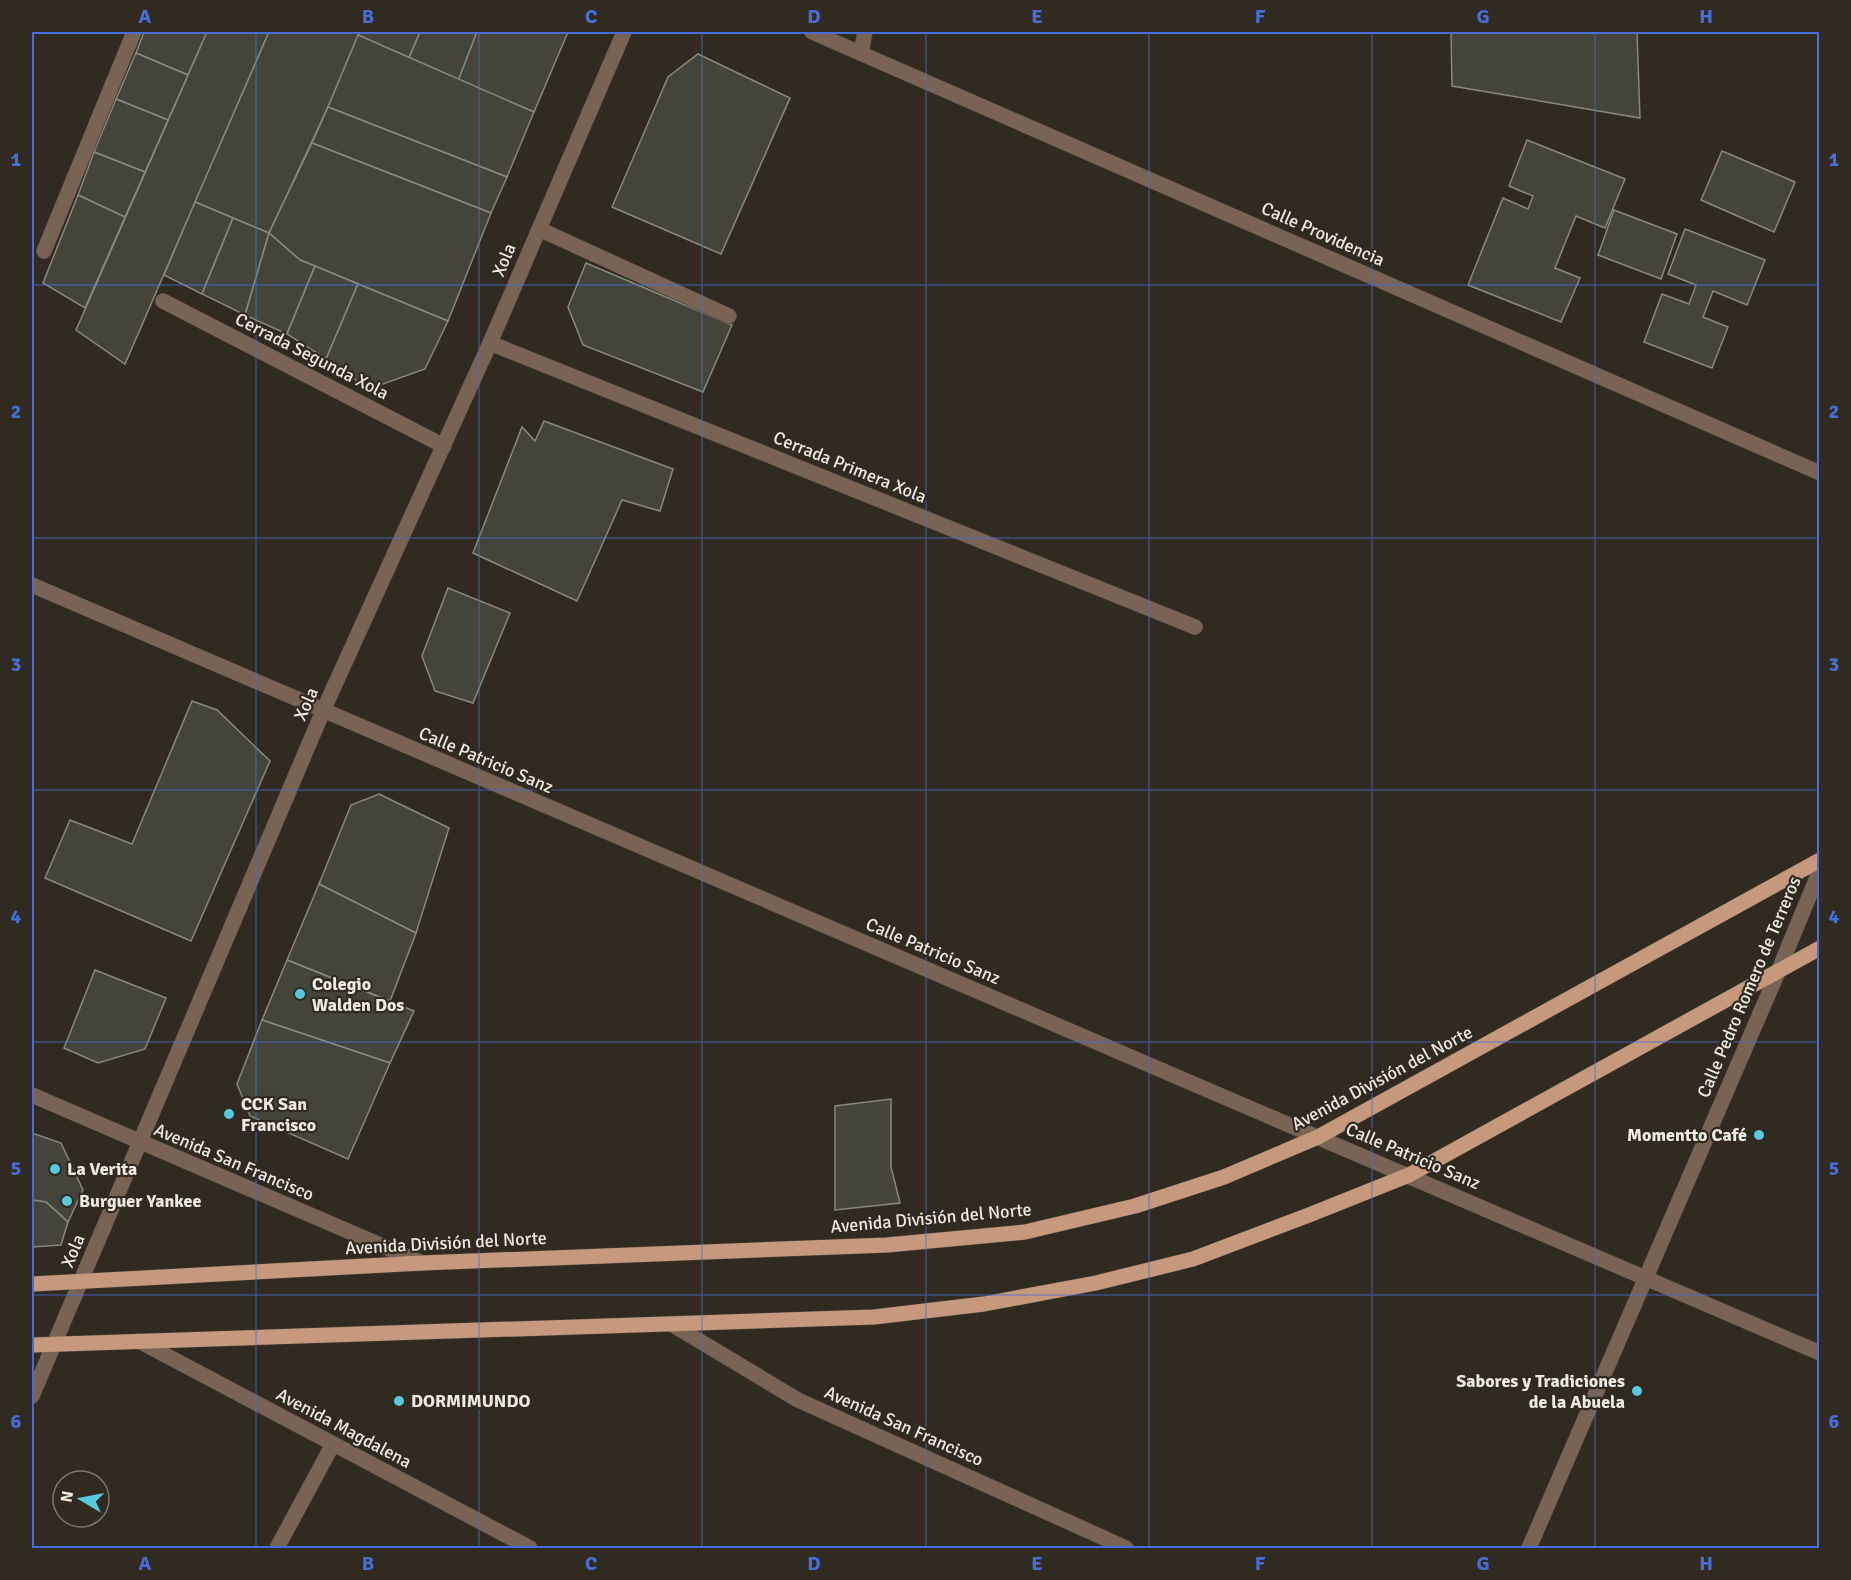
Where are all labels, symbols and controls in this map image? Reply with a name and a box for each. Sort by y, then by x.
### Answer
text: A [139,4,152,29]
text: B [362,4,374,29]
text: C [585,4,597,29]
text: D [807,4,821,29]
text: E [1031,4,1043,29]
text: F [1255,4,1266,29]
text: G [1476,4,1490,29]
text: H [1699,4,1713,29]
text: 1 [11,147,22,172]
text: 1 [1829,147,1840,172]
street label: Calle Providencia [1258,197,1388,271]
street label: Xola [487,240,521,280]
street label: Cerrada Segunda Xola [232,308,392,404]
text: 2 [11,399,21,424]
text: 2 [1829,399,1839,424]
street label: Cerrada Primera Xola [770,426,930,508]
text: 3 [11,652,21,677]
text: 3 [1829,652,1839,677]
street label: Xola [289,684,323,724]
street label: Calle Patricio Sanz [416,722,556,798]
street label: Calle Pedro Romero de Terreros [1692,873,1806,1101]
text: 4 [11,904,22,929]
text: 4 [1829,904,1840,929]
street label: Calle Patricio Sanz [863,913,1003,989]
place label: Colegio Walden Dos [312,973,404,1016]
marker: Colegio Walden Dos [293,987,307,1001]
street label: Avenida División del Norte [1288,1021,1476,1135]
place label: CCK San Francisco [241,1093,316,1136]
marker: CCK San Francisco [222,1107,236,1121]
street label: Avenida San Francisco [151,1118,317,1206]
street label: Calle Patricio Sanz [1343,1118,1483,1194]
place label: Momentto Café [1627,1124,1747,1146]
marker: Momentto Café [1752,1128,1766,1142]
text: 5 [11,1156,21,1181]
text: 5 [1829,1156,1839,1181]
place label: La Verita [67,1158,137,1180]
marker: La Verita [48,1162,62,1176]
place label: Burguer Yankee [79,1190,201,1212]
marker: Burguer Yankee [60,1194,74,1208]
street label: Avenida División del Norte [830,1198,1032,1238]
street label: Avenida División del Norte [345,1227,547,1259]
street label: Xola [56,1231,90,1271]
place label: Sabores y Tradiciones de la Abuela [1456,1370,1625,1413]
street label: Avenida San Francisco [821,1381,987,1471]
street label: Avenida Magdalena [273,1383,415,1473]
marker: Sabores y Tradiciones de la Abuela [1630,1384,1644,1398]
place label: DORMIMUNDO [411,1390,530,1412]
marker: DORMIMUNDO [392,1394,406,1408]
text: 6 [11,1409,22,1434]
text: 6 [1829,1409,1840,1434]
north arrow [51,1469,111,1529]
text: N [56,1489,78,1504]
text: A [139,1551,152,1576]
text: B [362,1551,374,1576]
text: C [585,1551,597,1576]
text: D [807,1551,821,1576]
text: E [1031,1551,1043,1576]
text: F [1255,1551,1266,1576]
text: G [1476,1551,1490,1576]
text: H [1699,1551,1713,1576]

